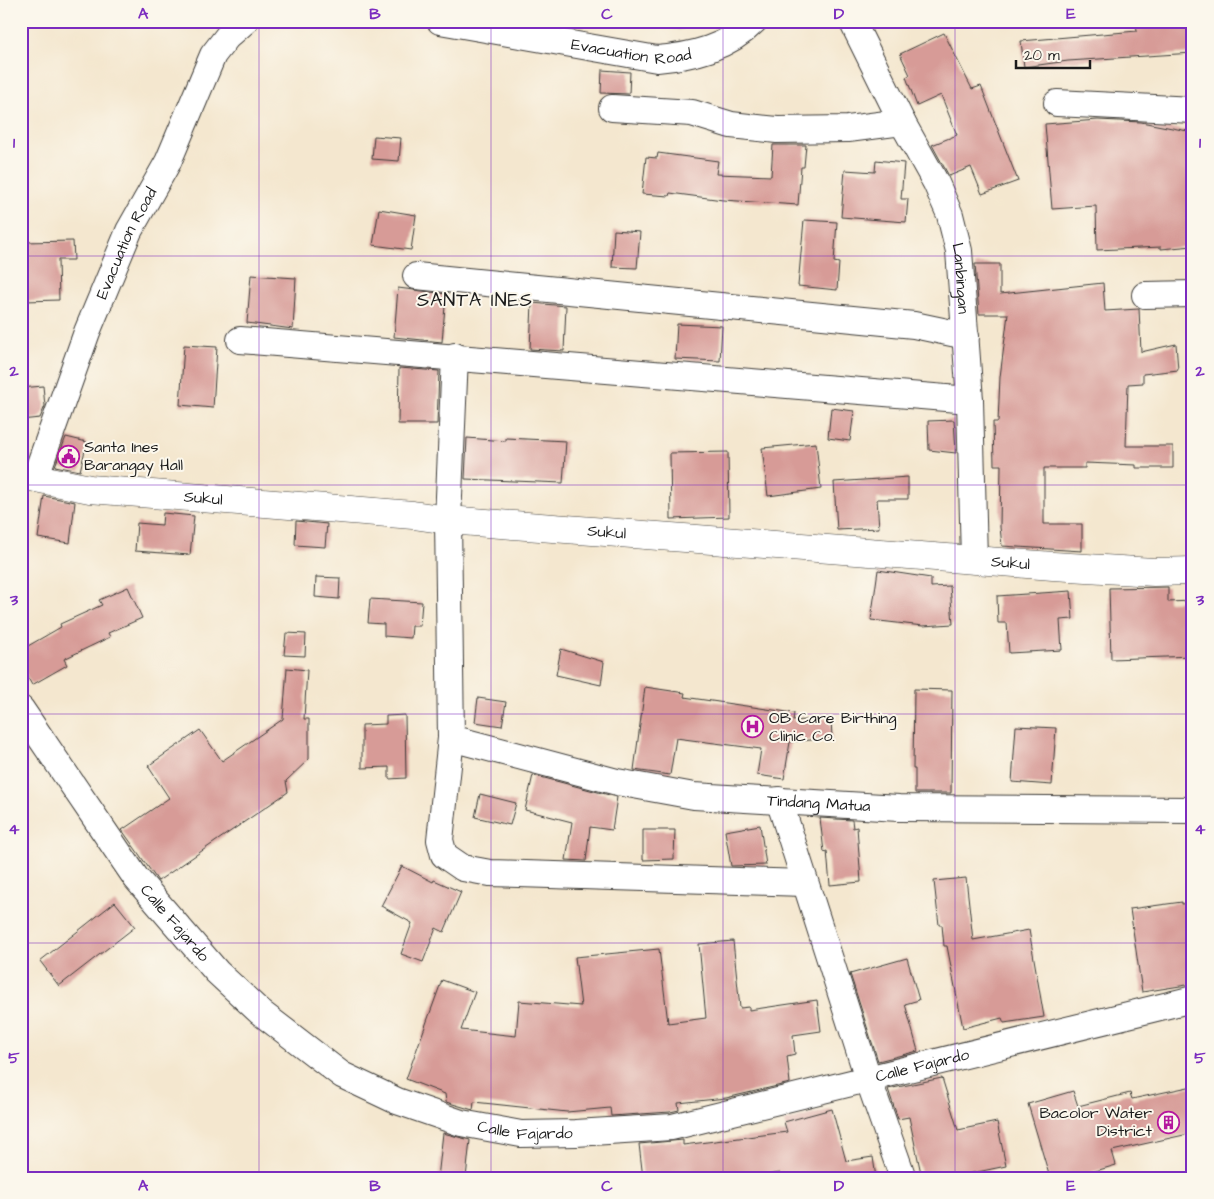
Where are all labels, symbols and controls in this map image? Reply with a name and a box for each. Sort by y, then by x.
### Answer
text: A [138,3,149,25]
text: B [369,3,381,25]
text: C [601,3,613,25]
text: D [834,3,845,25]
text: E [1066,3,1076,25]
street label: Evacuation Road [569,33,693,70]
scale bar [1016,38,1090,70]
text: 20 m [1024,45,1060,66]
text: 1 [13,132,16,154]
text: 1 [1199,132,1202,154]
street label: Evacuation Road [91,184,162,303]
street label: Lanbingan [946,240,975,315]
district label: SANTA INES [417,287,533,314]
text: 2 [8,360,19,382]
text: 2 [1194,360,1205,382]
place label: Santa Ines Barangay Hall [84,436,183,477]
public building icon: Santa Ines Barangay Hall [56,444,80,468]
street label: Sukul [183,486,223,511]
street label: Sukul [587,520,627,545]
street label: Sukul [990,550,1031,575]
text: 3 [9,589,19,611]
text: 3 [1195,589,1205,611]
place label: OB Care Birthing Clinic Co. [769,707,897,747]
hospital icon: OB Care Birthing Clinic Co. [741,715,765,739]
street label: Tindang Matua [766,789,871,817]
text: 4 [9,818,20,840]
text: 4 [1195,818,1206,840]
street label: Calle Fajardo [135,880,214,967]
street label: Calle Fajardo [873,1043,971,1088]
text: 5 [8,1047,20,1069]
text: 5 [1194,1047,1206,1069]
place label: Bacolor Water District [1039,1102,1153,1142]
building icon: Bacolor Water District [1156,1110,1180,1134]
street label: Calle Fajardo [476,1115,573,1145]
text: A [138,1175,149,1197]
text: B [369,1175,381,1197]
text: C [601,1175,613,1197]
text: D [834,1175,845,1197]
text: E [1066,1175,1076,1197]

